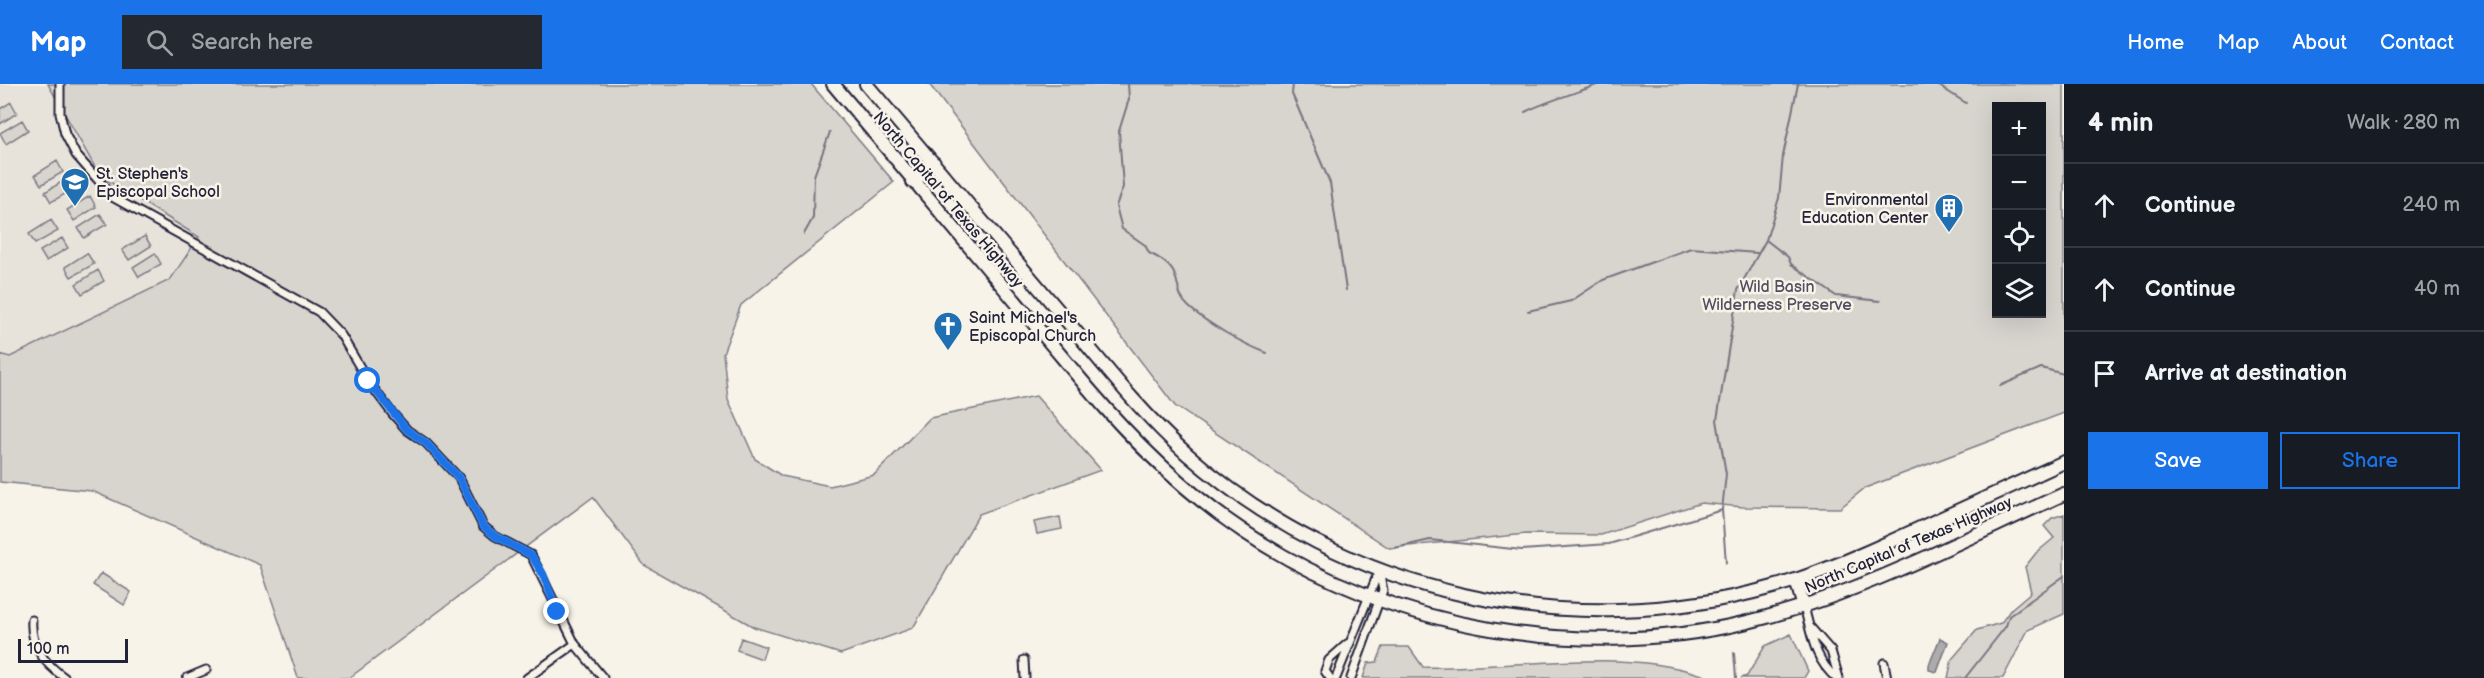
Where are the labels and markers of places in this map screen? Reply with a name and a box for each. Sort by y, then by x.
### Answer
place label: St. Stephen's Episcopal School [96,165,220,202]
school or university icon: St. Stephen's Episcopal School [59,166,91,208]
place label: Environmental Education Center [1801,191,1928,228]
building icon: Environmental Education Center [1933,192,1965,234]
place label: Saint Michael's Episcopal Church [969,309,1096,346]
church icon: Saint Michael's Episcopal Church [932,310,964,352]

